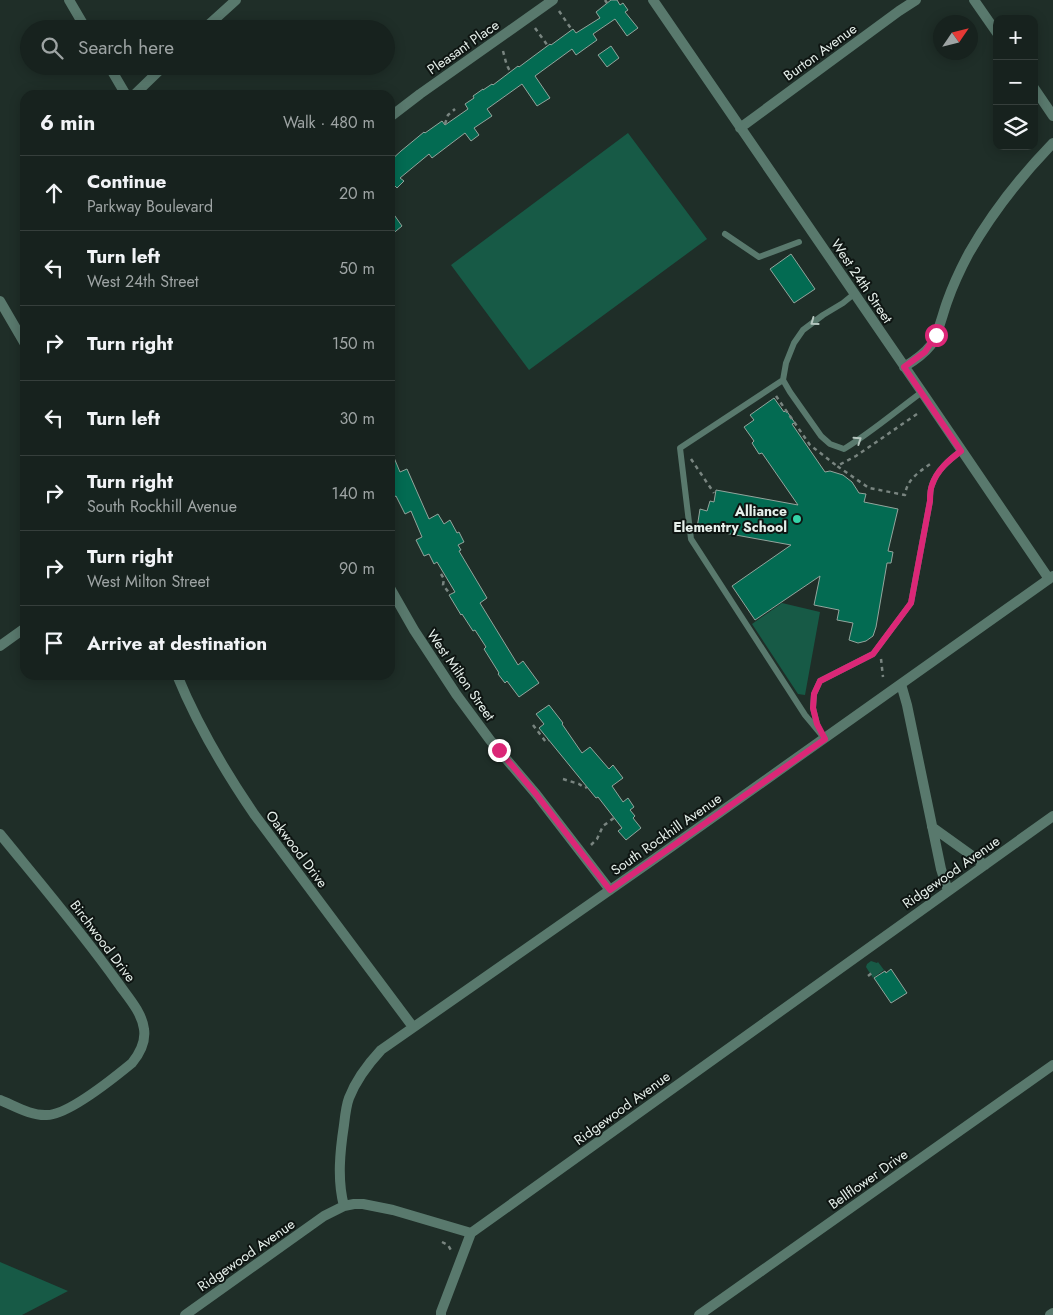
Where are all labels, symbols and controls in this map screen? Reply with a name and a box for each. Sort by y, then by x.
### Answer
street label: Pleasant Place [423,15,503,79]
north arrow [933,15,978,60]
map controls [993,15,1038,150]
button: + [993,15,1038,60]
street label: Burton Avenue [779,19,861,85]
search box [20,20,395,75]
icon: search [38,34,66,62]
text: Search here [78,34,174,61]
button: − [993,60,1038,105]
button: layers [993,105,1038,150]
text: 6 min [40,108,95,138]
text: Walk · 480 m [283,111,375,134]
text: Continue [87,168,166,195]
icon: ahead [40,179,68,207]
text: 20 m [339,182,375,205]
text: Parkway Boulevard [87,195,213,218]
street label: West 24th Street [826,235,898,328]
text: Turn left [87,243,160,270]
icon: left [40,254,68,282]
text: 50 m [339,257,375,280]
text: West 24th Street [87,270,199,293]
one-way arrow [811,316,820,325]
route start [925,324,948,347]
icon: right [40,329,68,357]
text: Turn right [87,330,173,357]
text: 150 m [332,332,375,355]
icon: left [40,404,68,432]
text: Turn left [87,405,160,432]
text: 30 m [339,407,375,430]
one-way arrow [853,437,862,446]
text: Turn right [87,468,173,495]
icon: right [40,479,68,507]
text: 140 m [332,482,375,505]
text: South Rockhill Avenue [87,495,237,518]
place label: Alliance Elementry School [673,501,787,537]
marker: Alliance Elementry School [791,513,803,525]
text: Turn right [87,543,173,570]
icon: right [40,554,68,582]
text: 90 m [339,557,375,580]
text: West Milton Street [87,570,210,593]
street label: West Milton Street [422,625,500,725]
icon: arrive [40,629,68,657]
text: Arrive at destination [87,630,267,657]
route end [488,739,511,762]
street label: South Rockhill Avenue [607,788,725,880]
street label: Oakwood Drive [261,806,333,892]
street label: Ridgewood Avenue [898,831,1004,913]
street label: Birchwood Drive [66,896,140,986]
street label: Ridgewood Avenue [570,1066,674,1150]
street label: Bellflower Drive [824,1144,912,1214]
street label: Ridgewood Avenue [193,1214,299,1296]

